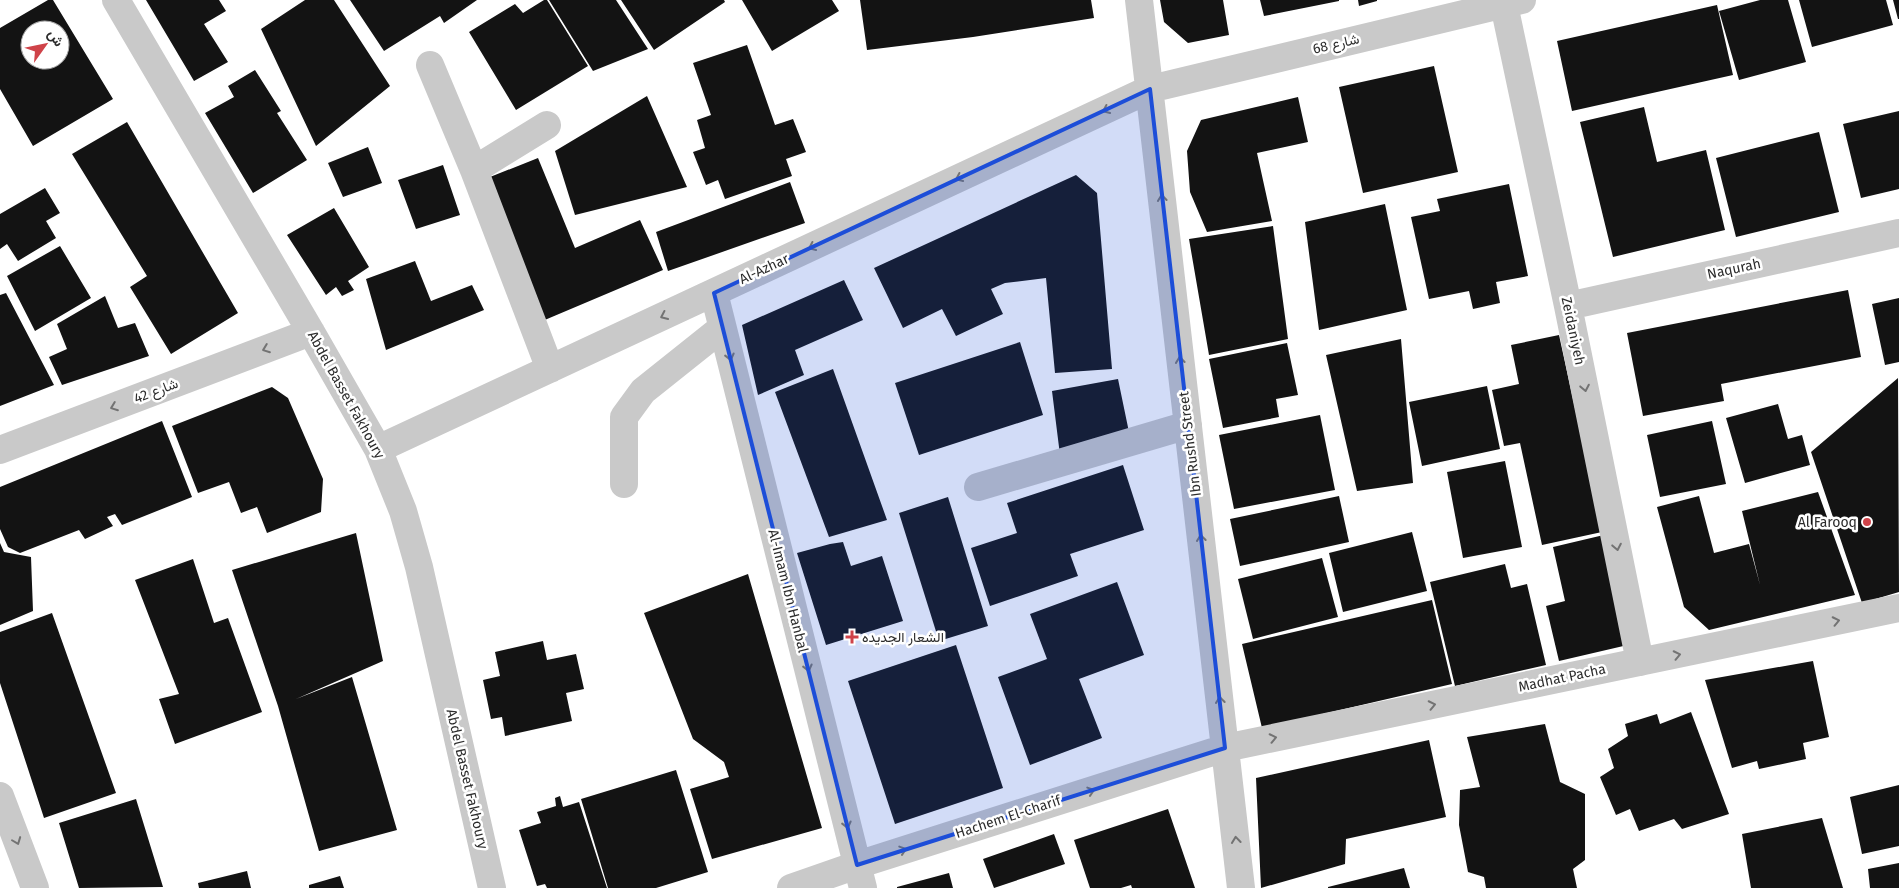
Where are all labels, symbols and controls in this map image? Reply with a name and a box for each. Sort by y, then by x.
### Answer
north arrow [20,20,70,70]
text: ش [44,27,67,50]
street label: شارع 68 [1311,30,1361,60]
one-way arrow [1102,103,1111,114]
one-way arrow [955,172,964,183]
one-way arrow [1157,194,1168,202]
one-way arrow [808,241,817,251]
street label: Al-Azhar [736,250,792,288]
street label: Naqurah [1706,255,1762,283]
street label: Zeidaniyeh [1557,295,1589,367]
one-way arrow [661,310,670,320]
street label: Abdel Basset Fakhoury [304,328,388,462]
one-way arrow [262,343,270,353]
one-way arrow [724,353,735,362]
one-way arrow [1175,355,1186,363]
street label: شارع 42 [131,375,181,409]
one-way arrow [1579,384,1590,392]
street label: Ibn Rushd Street [1175,390,1205,498]
one-way arrow [110,401,118,411]
place label: Al Farooq [1798,514,1857,531]
marker: Al Farooq [1861,516,1873,528]
street label: Al-Imam Ibn Hanbal [764,528,812,654]
one-way arrow [1196,534,1207,542]
one-way arrow [1611,543,1622,552]
one-way arrow [1832,617,1840,627]
place label: الشعار الجديده [862,629,944,646]
marker: الشعار الجديده [846,631,858,643]
one-way arrow [1673,650,1681,660]
street label: Madhat Pacha [1517,660,1607,696]
one-way arrow [802,663,812,671]
one-way arrow [1215,695,1226,703]
one-way arrow [1428,701,1437,711]
street label: Abdel Basset Fakhoury [443,707,491,851]
one-way arrow [1269,734,1277,744]
one-way arrow [1087,786,1095,796]
street label: Hachem El-Charif [953,792,1064,842]
one-way arrow [841,821,852,830]
one-way arrow [1231,835,1242,843]
one-way arrow [11,836,21,845]
one-way arrow [898,846,907,856]

